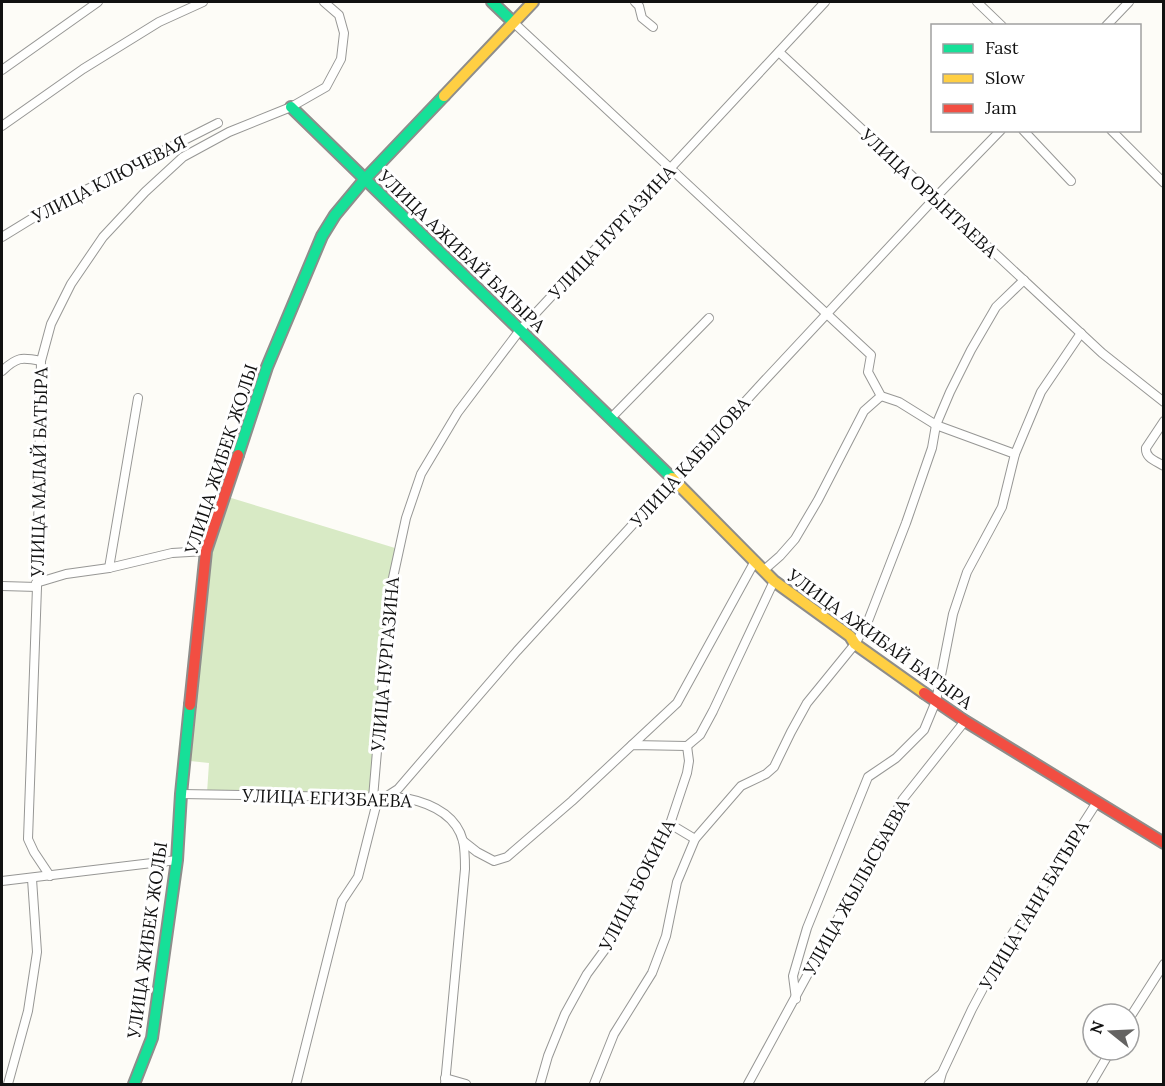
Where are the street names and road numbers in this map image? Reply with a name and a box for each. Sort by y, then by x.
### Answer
street label: УЛИЦА ОРЫНТАЕВА [855,123,1003,263]
street label: УЛИЦА КЛЮЧЕВАЯ [27,130,190,228]
street label: УЛИЦА НУРГАЗИНА [543,160,681,305]
street label: УЛИЦА АЖИБАЙ БАТЫРА [373,164,551,337]
street label: УЛИЦА ЖИБЕК ЖОЛЫ [179,361,263,558]
street label: УЛИЦА МАЛАЙ БАТЫРА [26,366,52,578]
street label: УЛИЦА КАБЫЛОВА [625,392,755,533]
street label: УЛИЦА АЖИБАЙ БАТЫРА [782,563,978,714]
street label: УЛИЦА НУРГАЗИНА [366,575,404,753]
street label: УЛИЦА ЕГИЗБАЕВА [241,784,413,812]
street label: УЛИЦА ЖЫЛЫСБАЕВА [797,794,914,980]
street label: УЛИЦА БОКИНА [594,815,680,955]
street label: УЛИЦА ГАНИ БАТЫРА [974,816,1094,995]
street label: УЛИЦА ЖИБЕК ЖОЛЫ [122,840,172,1041]

